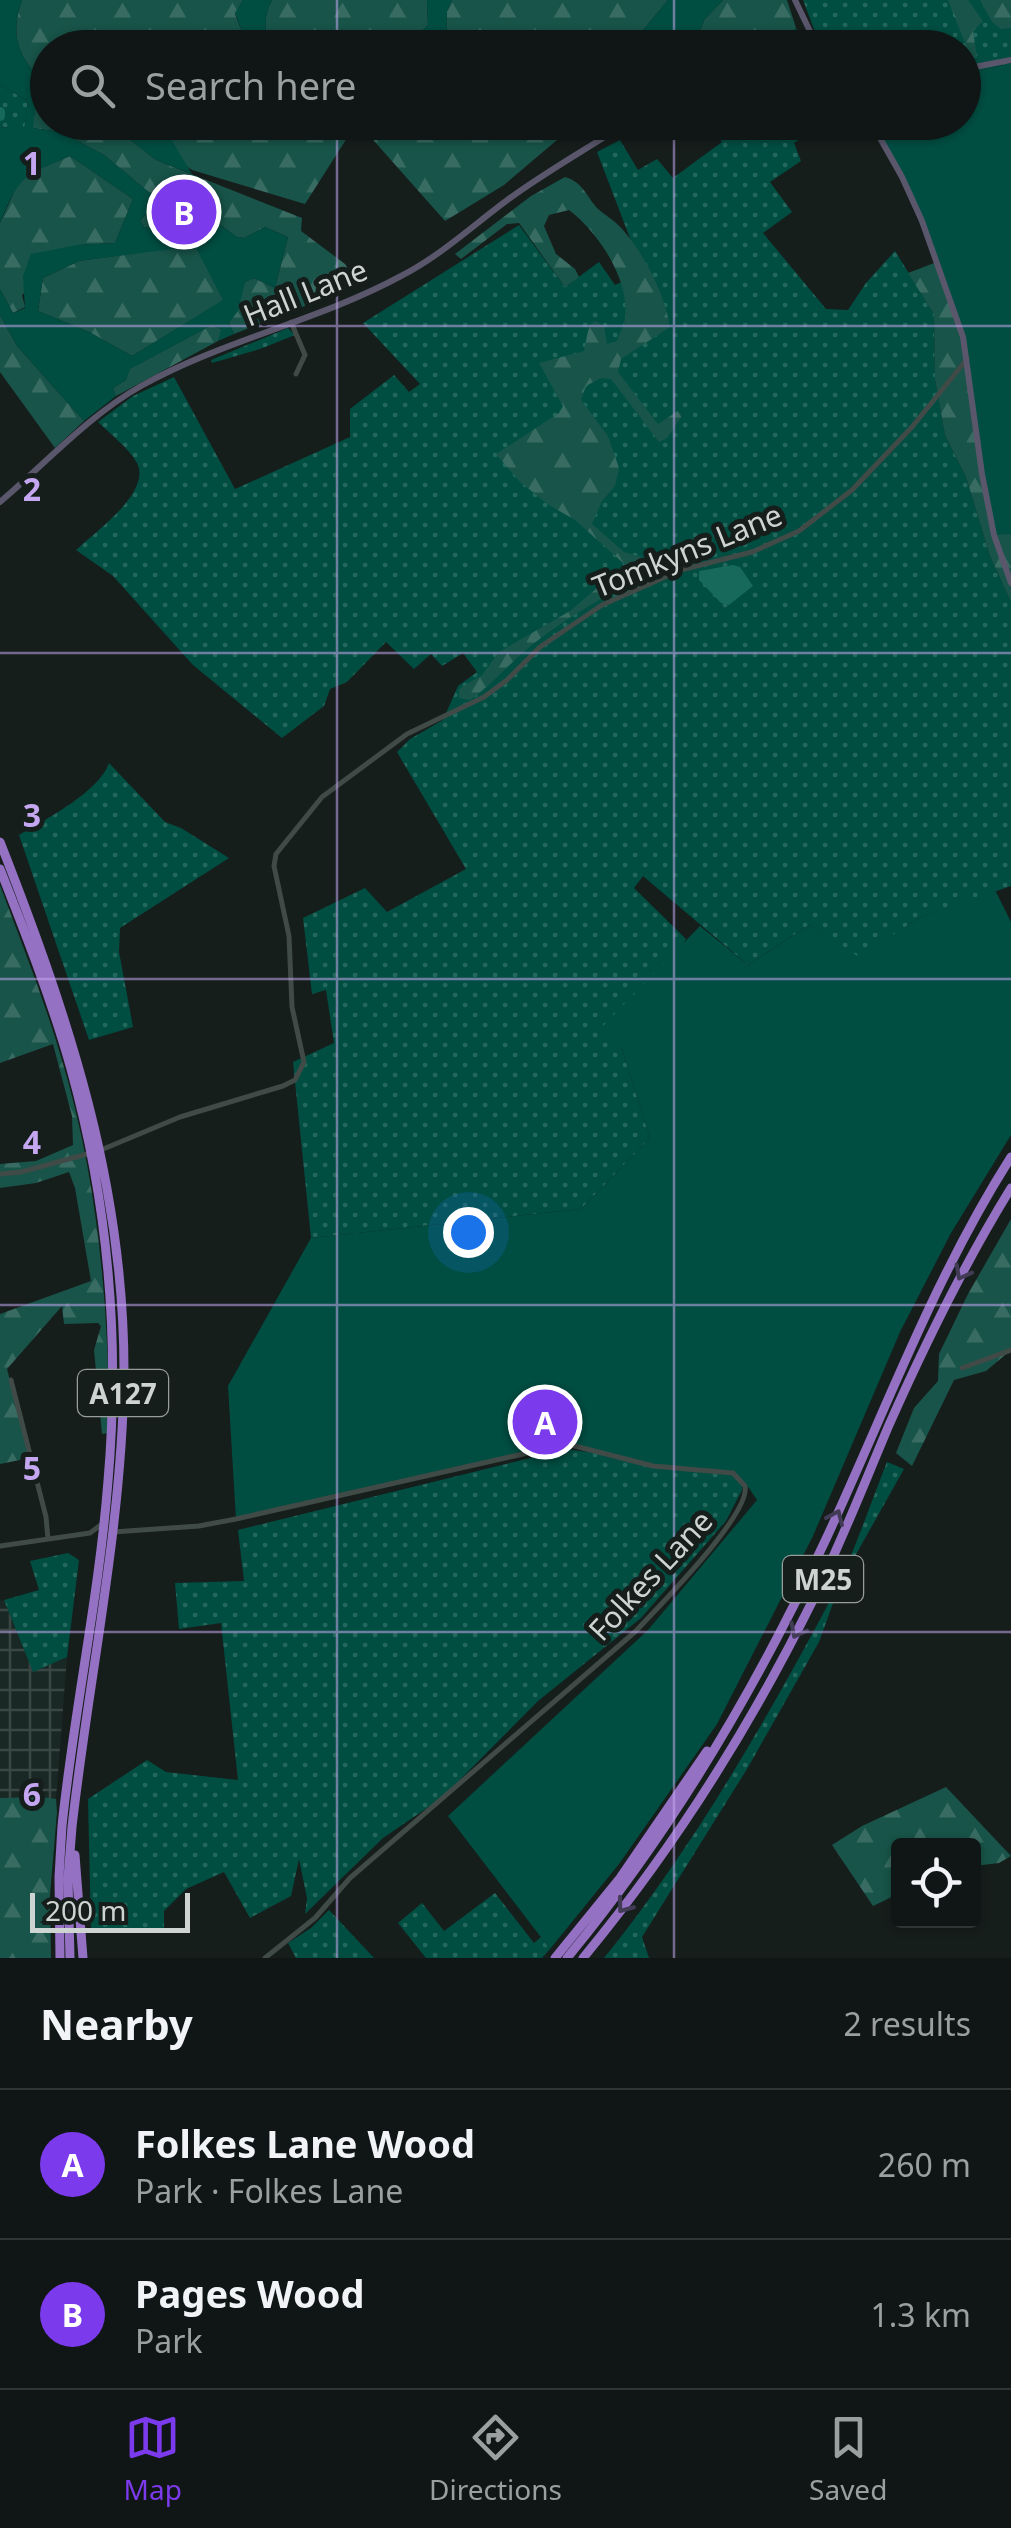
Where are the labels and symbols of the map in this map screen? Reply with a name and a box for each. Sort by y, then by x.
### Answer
text: 1 [23,141,41,184]
pin: B [152,174,216,250]
street label: Hall Lane [237,249,373,335]
text: 2 [23,467,41,510]
street label: Tomkyns Lane [586,493,788,607]
text: 3 [23,793,41,836]
text: 4 [23,1120,41,1163]
your location [443,1207,494,1258]
one-way arrow [955,1262,975,1280]
road number: A127 [78,1370,168,1416]
pin: A [512,1384,578,1460]
text: 5 [23,1446,41,1489]
street label: Folkes Lane [579,1501,721,1649]
one-way arrow [823,1509,843,1527]
road number: M25 [783,1556,863,1602]
one-way arrow [790,1621,809,1639]
text: 6 [23,1772,41,1815]
scale bar [30,1888,190,1932]
one-way arrow [618,1895,636,1913]

